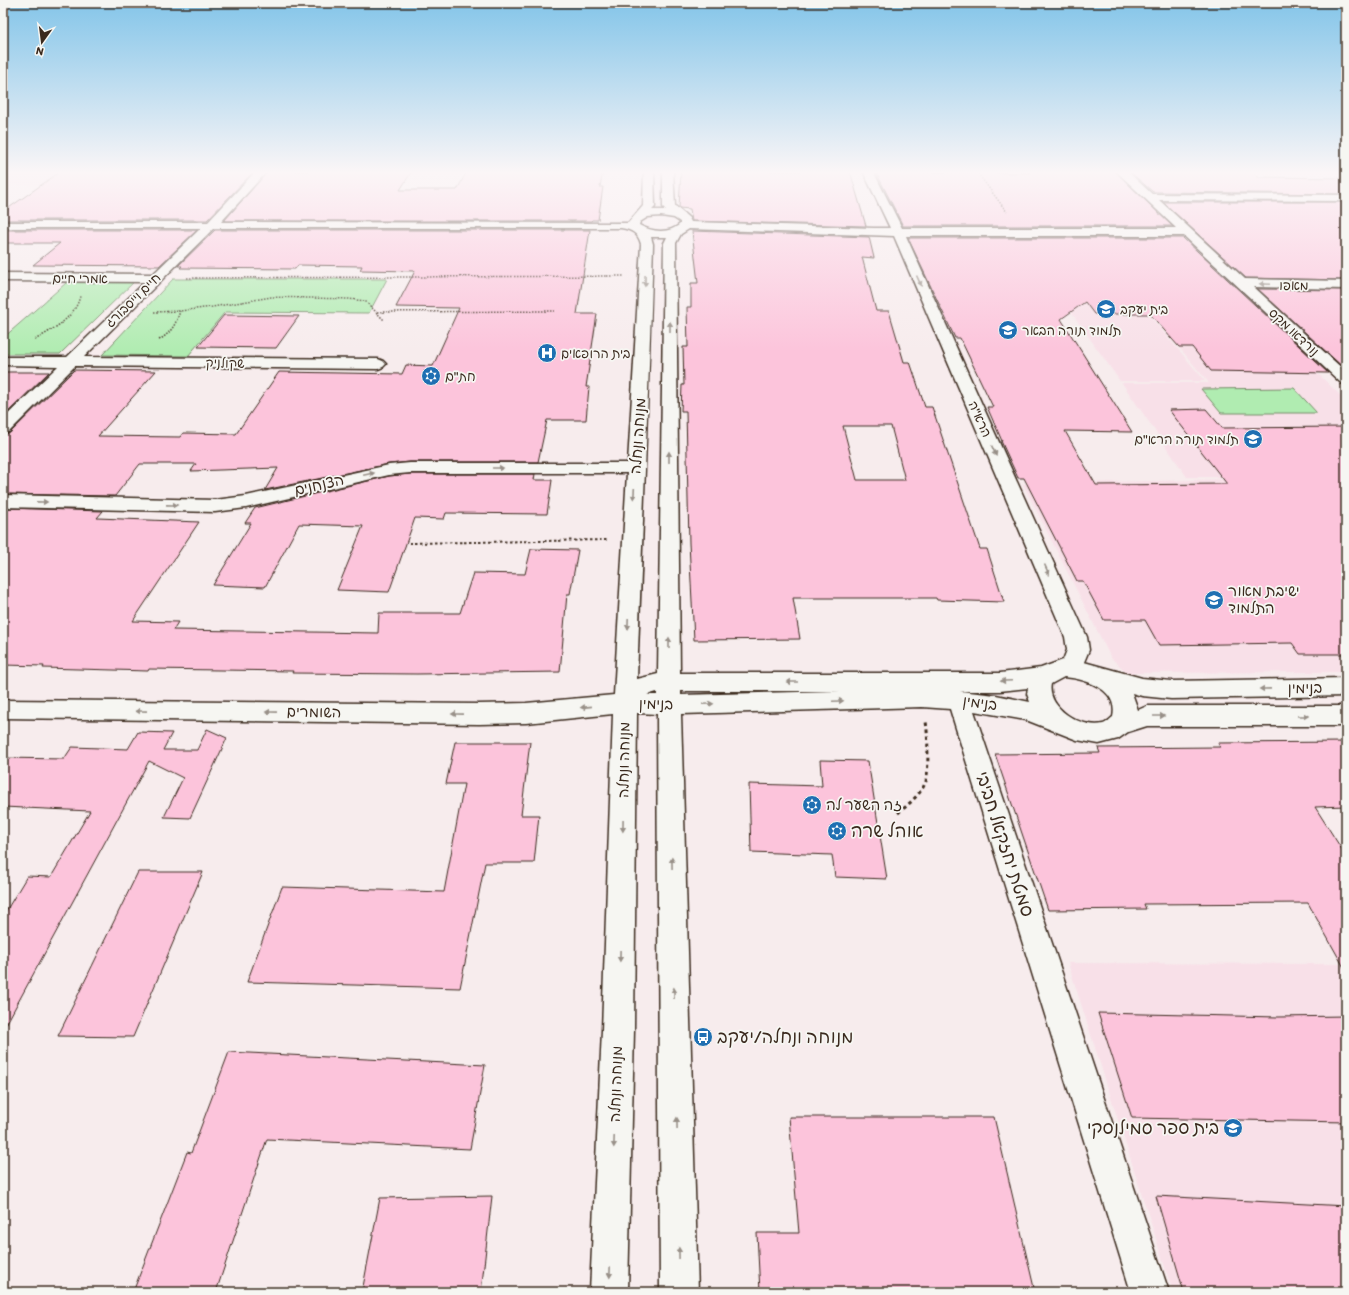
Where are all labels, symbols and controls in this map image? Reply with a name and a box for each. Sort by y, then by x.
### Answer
north arrow [22,22,62,62]
text: N [35,44,45,58]
street label: חיים וייסבורג [102,270,164,330]
street label: אמרי חיים [52,271,108,286]
one-way arrow [642,275,649,287]
one-way arrow [916,275,922,286]
street label: מאפו [1279,278,1309,293]
one-way arrow [1259,281,1271,288]
school or university icon: בית יעקב [1095,298,1117,320]
place label: בית יעקב [1120,302,1168,317]
street label: נורדאו מקס [1266,305,1322,359]
school or university icon: תלמוד תורה הבאר [997,319,1019,341]
one-way arrow [667,320,673,333]
place label: תלמוד תורה הבאר [1022,323,1122,338]
hospital icon: בית הרופאים [536,342,558,364]
place label: בית הרופאים [561,346,630,361]
street label: שקולניק [205,355,245,372]
synagogue icon: חת"ם [420,365,442,387]
place label: חת"ם [445,369,476,384]
street label: מנוחה ונחלה [626,397,650,475]
street label: הרא"ה [965,399,995,439]
school or university icon: תלמוד תורה הרא"ם [1242,428,1264,450]
place label: תלמוד תורה הרא"ם [1134,432,1239,447]
one-way arrow [991,445,998,457]
one-way arrow [666,450,672,463]
one-way arrow [492,465,505,471]
street label: הצנחנים [292,471,346,499]
one-way arrow [362,471,375,477]
one-way arrow [631,488,638,500]
one-way arrow [36,498,48,505]
one-way arrow [166,502,179,508]
one-way arrow [1044,564,1050,576]
place label: ישיבת מאור התלמוד [1228,582,1299,617]
school or university icon: ישיבת מאור התלמוד [1203,589,1225,611]
one-way arrow [625,618,632,630]
one-way arrow [666,636,672,649]
one-way arrow [1000,678,1012,685]
one-way arrow [785,679,798,685]
street label: בנימין [1288,679,1323,698]
one-way arrow [1258,686,1271,692]
street label: בנימין [962,692,998,715]
street label: בנימין [639,695,674,714]
one-way arrow [832,697,844,704]
one-way arrow [702,701,715,707]
street label: השומרים [286,703,342,721]
one-way arrow [580,704,592,711]
one-way arrow [134,708,147,714]
one-way arrow [264,709,277,715]
one-way arrow [450,711,463,717]
one-way arrow [1153,713,1166,719]
one-way arrow [1297,713,1310,719]
street label: מנוחה ונחלה [614,722,634,798]
street label: סמטת יחזקאל חביבי [971,768,1039,920]
synagogue icon: זה השער לה [801,794,823,816]
place label: זה השער לה [826,796,902,814]
one-way arrow [619,820,626,832]
synagogue icon: אוהל שרה [826,820,848,842]
place label: אוהל שרה [851,820,923,842]
one-way arrow [669,856,675,869]
one-way arrow [617,950,623,963]
one-way arrow [671,987,678,999]
bus stop icon: מנוחה ונחלה/יעקב [692,1026,714,1048]
place label: מנוחה ונחלה/יעקב [717,1026,853,1048]
street label: מנוחה ונחלה [606,1045,626,1123]
one-way arrow [674,1116,680,1129]
place label: בית ספר סמילנסקי [1087,1117,1219,1139]
school or university icon: בית ספר סמילנסקי [1222,1117,1244,1139]
one-way arrow [611,1136,617,1149]
one-way arrow [676,1246,682,1259]
one-way arrow [606,1266,613,1278]

